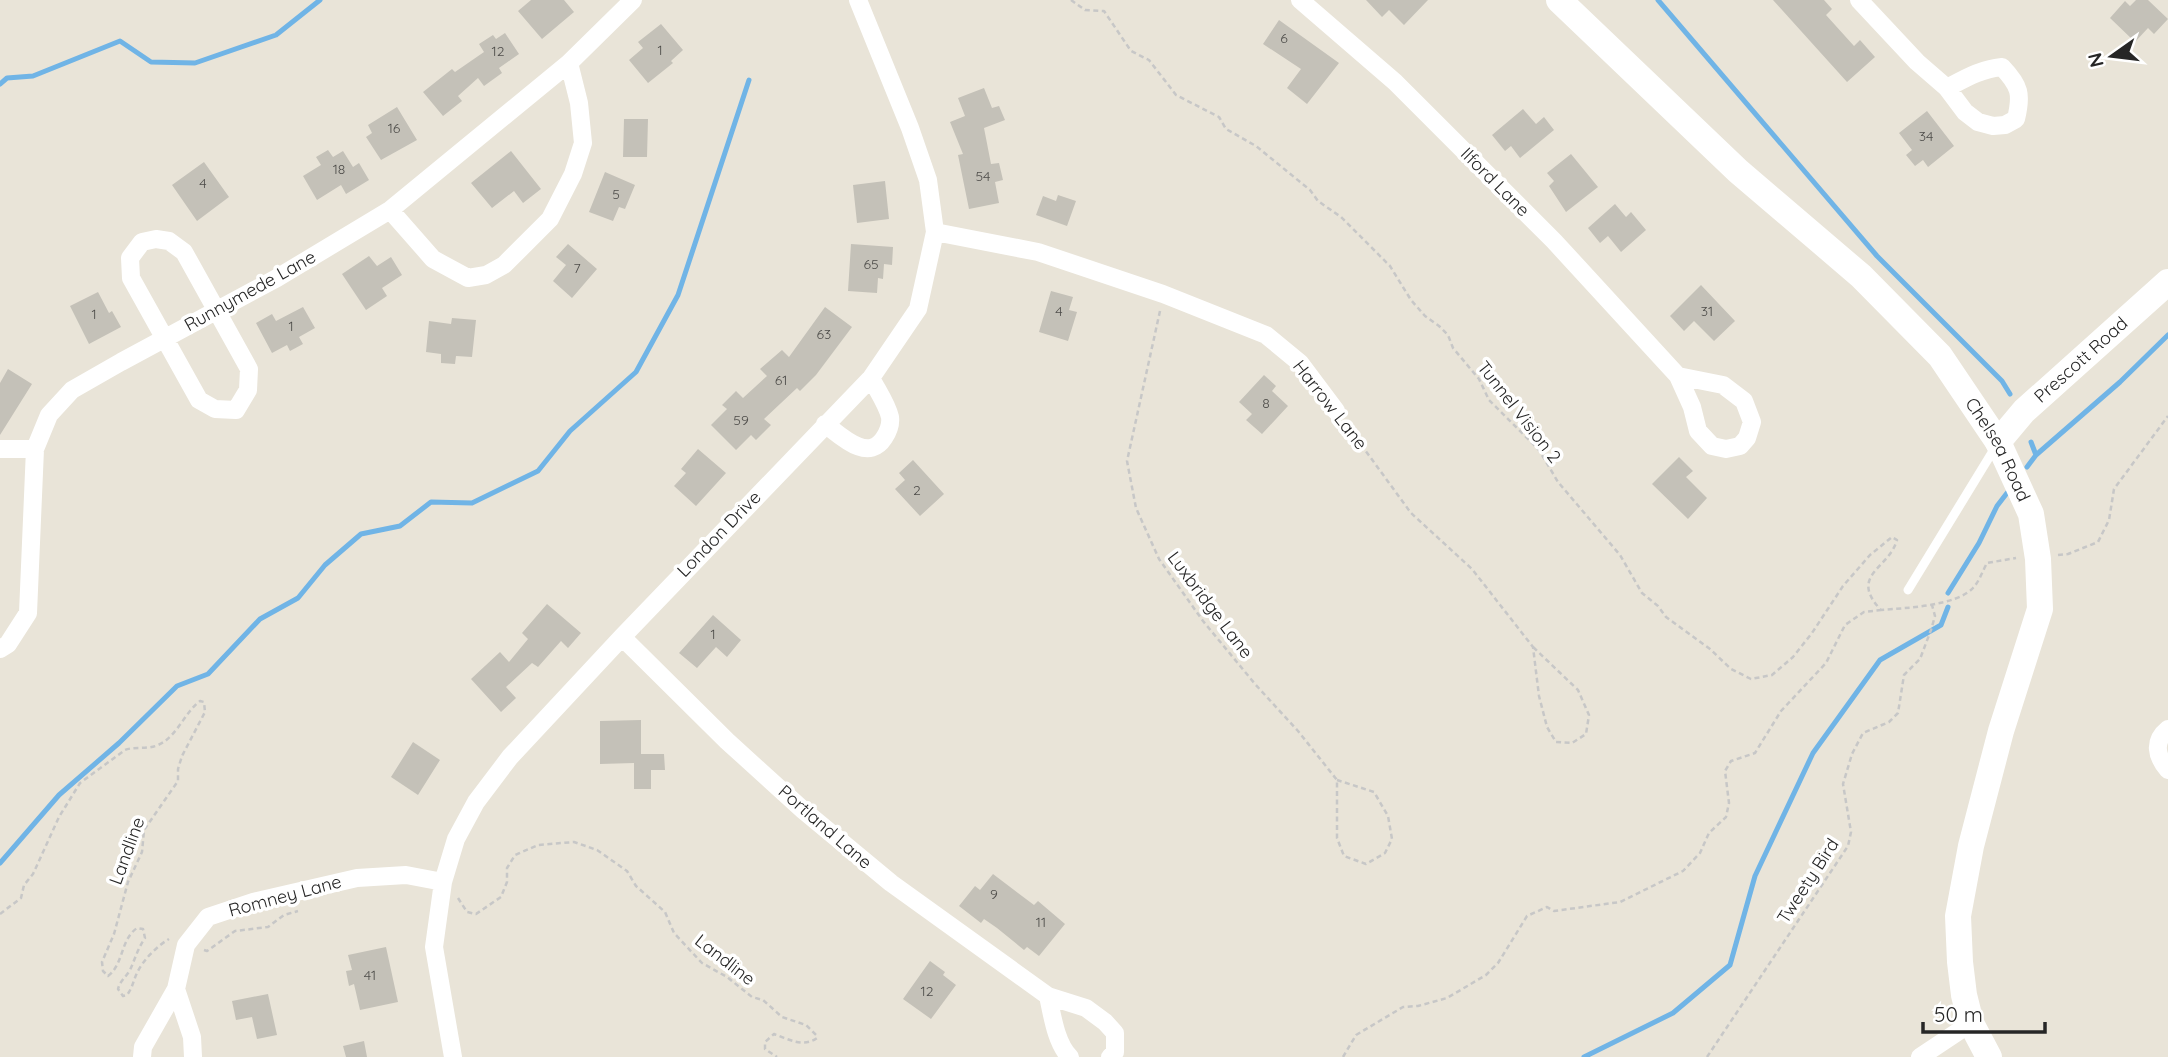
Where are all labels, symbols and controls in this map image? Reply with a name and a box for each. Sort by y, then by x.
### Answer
north arrow [2077,21,2147,91]
house number: 6 [1280,29,1288,47]
house number: 1 [657,41,663,59]
house number: 12 [492,42,505,60]
text: N [2082,50,2109,70]
house number: 16 [388,119,401,137]
house number: 34 [1919,127,1933,145]
street label: Ilford Lane [1456,142,1535,221]
house number: 18 [333,160,345,178]
house number: 54 [975,167,991,185]
house number: 4 [199,174,207,192]
house number: 5 [612,185,620,203]
street label: Runnymede Lane [180,245,319,336]
house number: 65 [863,255,879,273]
house number: 7 [573,259,581,277]
house number: 4 [1055,302,1063,320]
house number: 31 [1701,302,1713,320]
house number: 1 [91,305,97,323]
street label: Prescott Road [2029,312,2132,407]
house number: 1 [288,317,294,335]
house number: 63 [817,325,831,343]
street label: Harrow Lane [1288,355,1373,454]
street label: Tunnel Vision 2 [1472,356,1566,467]
house number: 61 [775,371,787,389]
street label: Chelsea Road [1960,393,2036,505]
house number: 8 [1262,394,1270,412]
house number: 59 [733,411,749,429]
house number: 2 [913,481,921,499]
street label: London Drive [672,486,766,582]
street label: Luxbridge Lane [1163,547,1258,663]
house number: 1 [710,625,716,643]
street label: Portland Lane [774,780,877,874]
street label: Landline [104,814,149,888]
street label: Tweety Bird [1772,834,1844,928]
street label: Romney Lane [226,869,344,922]
house number: 9 [990,885,998,903]
house number: 11 [1036,913,1046,931]
street label: Landline [690,929,760,990]
house number: 41 [364,966,376,984]
house number: 12 [921,982,934,1000]
scale bar [1923,990,2046,1034]
text: 50 m [1934,1001,1983,1027]

